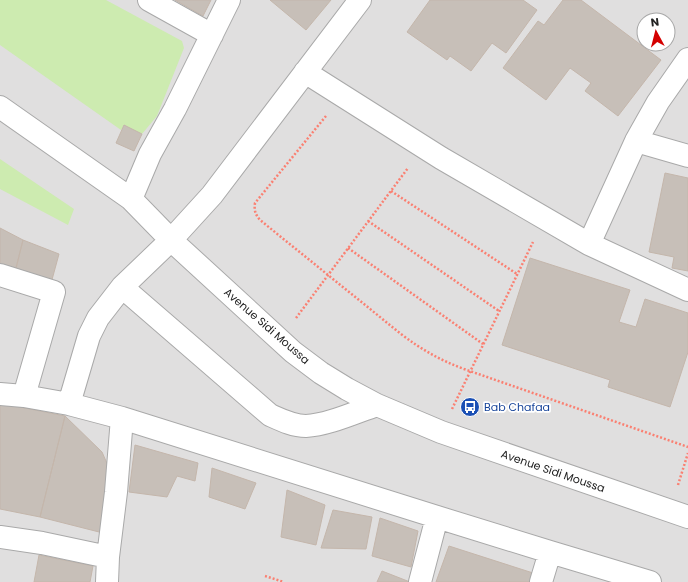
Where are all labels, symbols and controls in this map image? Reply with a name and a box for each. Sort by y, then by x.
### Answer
north arrow [636,12,676,52]
text: N [650,14,660,31]
street label: Avenue Sidi Moussa [221,284,313,368]
bus stop icon: Bab Chafaa [459,396,481,418]
place label: Bab Chafaa [484,399,550,415]
street label: Avenue Sidi Moussa [499,446,607,496]

